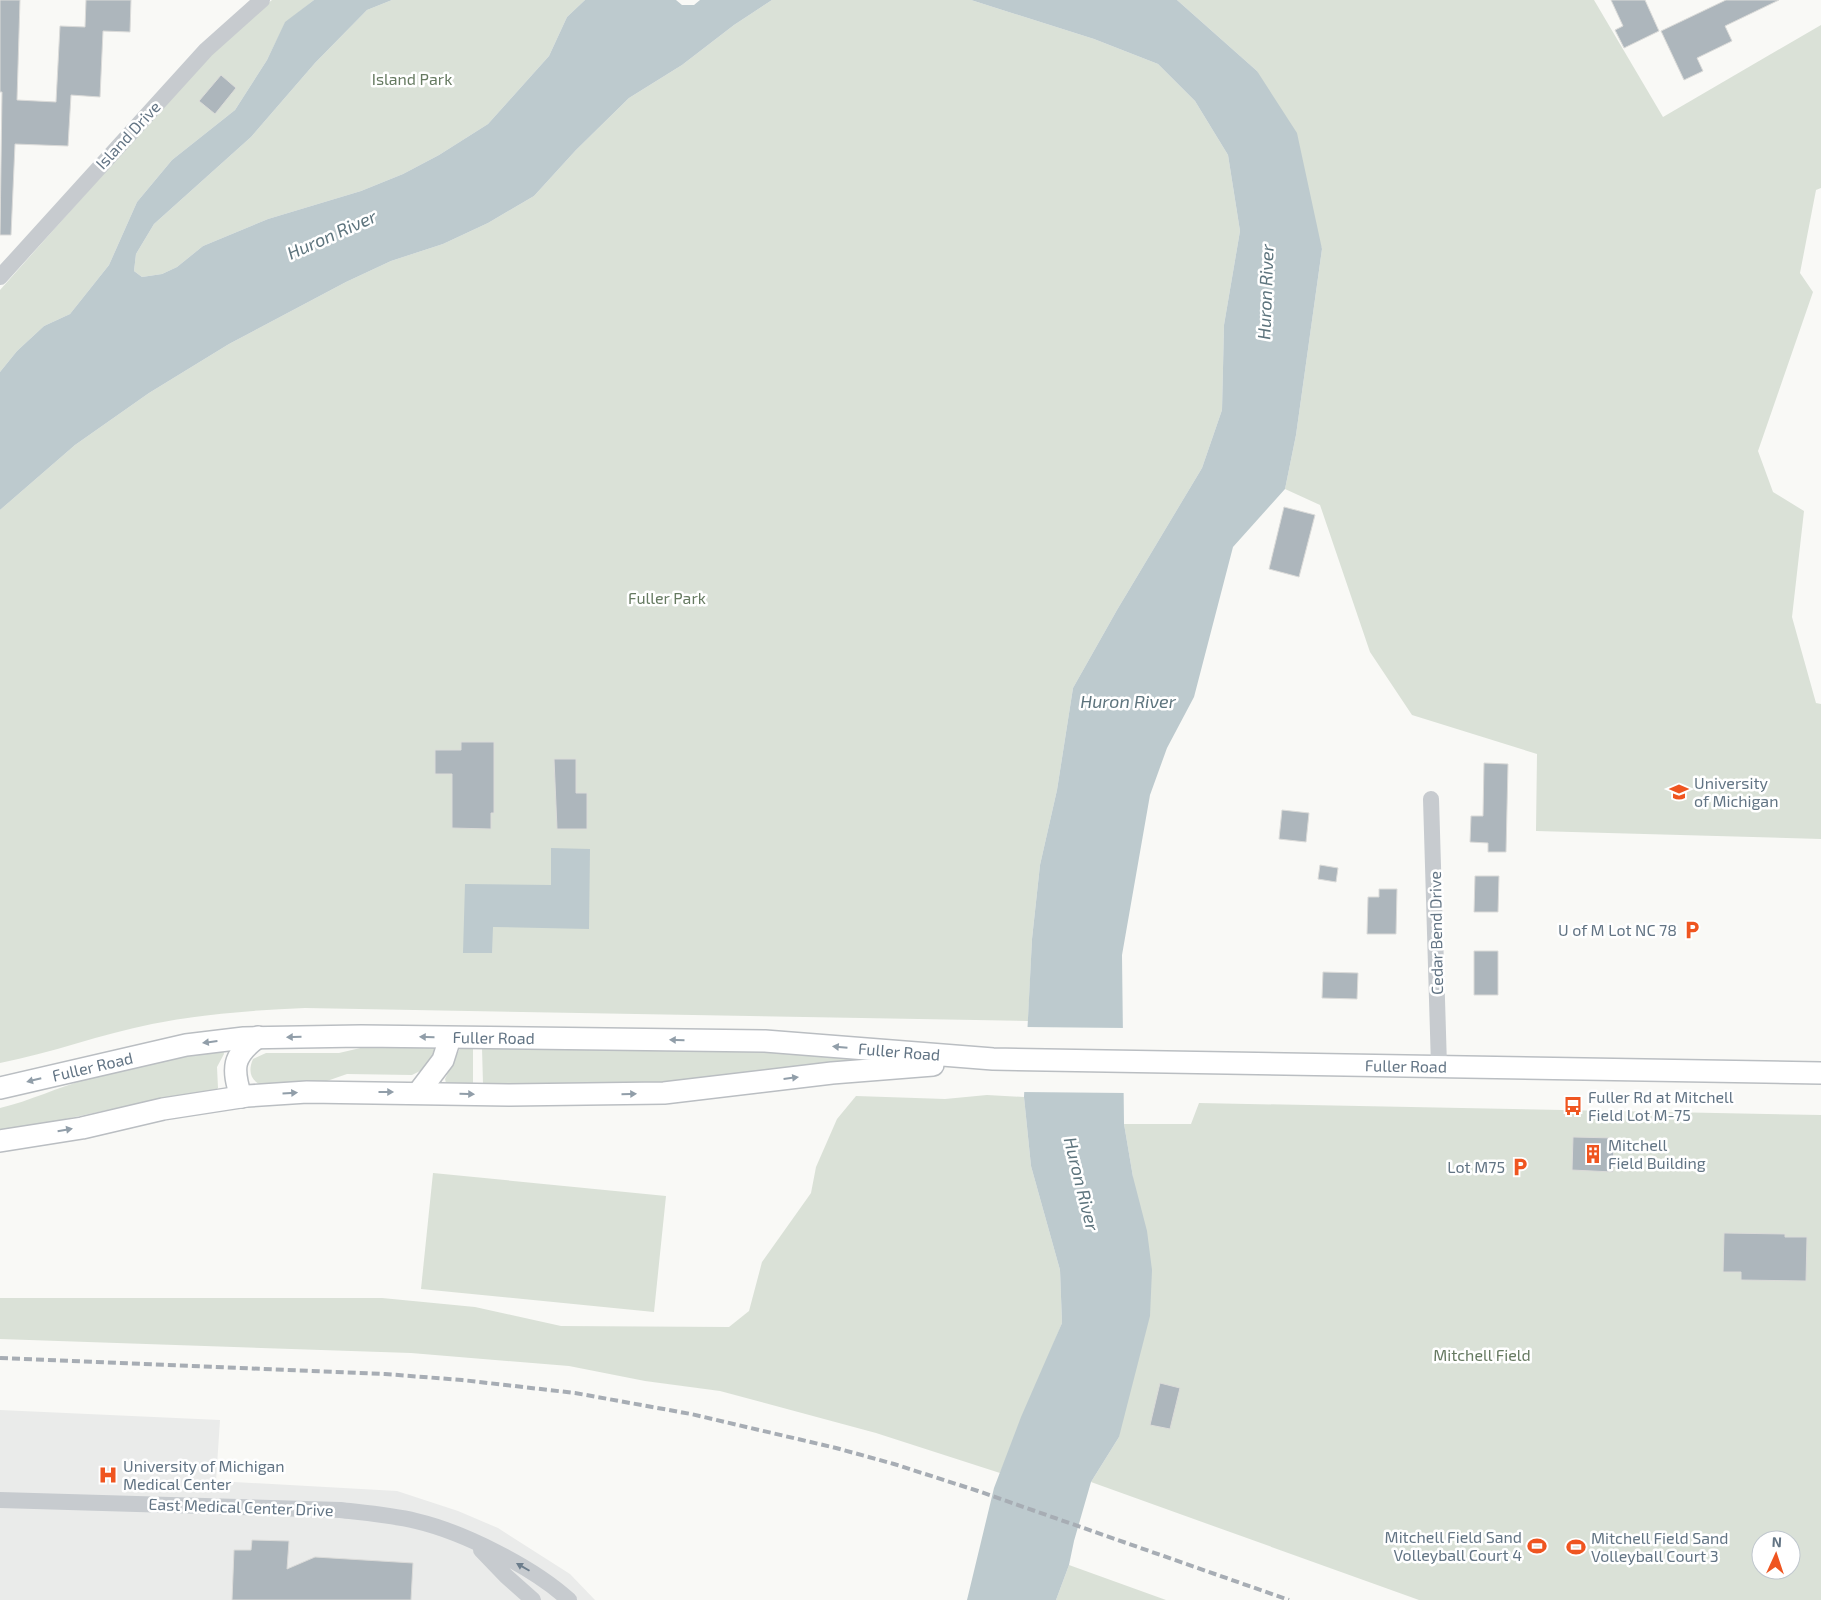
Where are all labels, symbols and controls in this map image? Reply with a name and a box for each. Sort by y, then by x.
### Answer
park label: Island Park [372,69,452,88]
street label: Island Drive [91,97,164,173]
water label: Huron River [283,204,381,264]
water label: Huron River [1252,243,1278,340]
park label: Fuller Park [628,588,706,607]
water label: Huron River [1080,690,1177,712]
place label: University of Michigan [1694,773,1778,810]
school or university icon: University of Michigan [1668,781,1690,803]
street label: Cedar Bend Drive [1425,871,1446,995]
parking icon: U of M Lot NC 78 [1681,919,1703,941]
place label: U of M Lot NC 78 [1558,920,1677,939]
street label: Fuller Road [452,1027,535,1047]
one-way arrow [286,1033,302,1041]
one-way arrow [419,1033,435,1041]
one-way arrow [669,1036,685,1044]
one-way arrow [201,1038,217,1046]
street label: Fuller Road [858,1038,941,1064]
one-way arrow [831,1043,847,1051]
street label: Fuller Road [50,1048,135,1085]
street label: Fuller Road [1365,1055,1447,1076]
one-way arrow [783,1074,799,1082]
one-way arrow [26,1076,41,1084]
place label: Fuller Rd at Mitchell Field Lot M-75 [1588,1087,1734,1124]
one-way arrow [378,1088,394,1096]
one-way arrow [282,1089,298,1097]
one-way arrow [459,1090,475,1098]
one-way arrow [621,1090,637,1098]
bus stop icon: Fuller Rd at Mitchell Field Lot M-75 [1562,1095,1584,1117]
one-way arrow [58,1126,74,1134]
water label: Huron River [1060,1135,1104,1234]
place label: Mitchell Field Building [1608,1135,1706,1172]
building icon: Mitchell Field Building [1582,1143,1604,1165]
parking icon: Lot M75 [1509,1156,1531,1178]
place label: Lot M75 [1447,1157,1505,1176]
park label: Mitchell Field [1433,1345,1531,1364]
place label: University of Michigan Medical Center [123,1456,285,1493]
hospital icon: University of Michigan Medical Center [97,1464,119,1486]
street label: East Medical Center Drive [148,1494,334,1519]
place label: Mitchell Field Sand Volleyball Court 4 [1385,1527,1522,1564]
place label: Mitchell Field Sand Volleyball Court 3 [1591,1528,1728,1565]
north arrow [1751,1530,1801,1580]
text: N [1771,1533,1782,1550]
sports icon: Mitchell Field Sand Volleyball Court 4 [1526,1535,1548,1557]
sports icon: Mitchell Field Sand Volleyball Court 3 [1565,1536,1587,1558]
one-way arrow [516,1563,530,1572]

